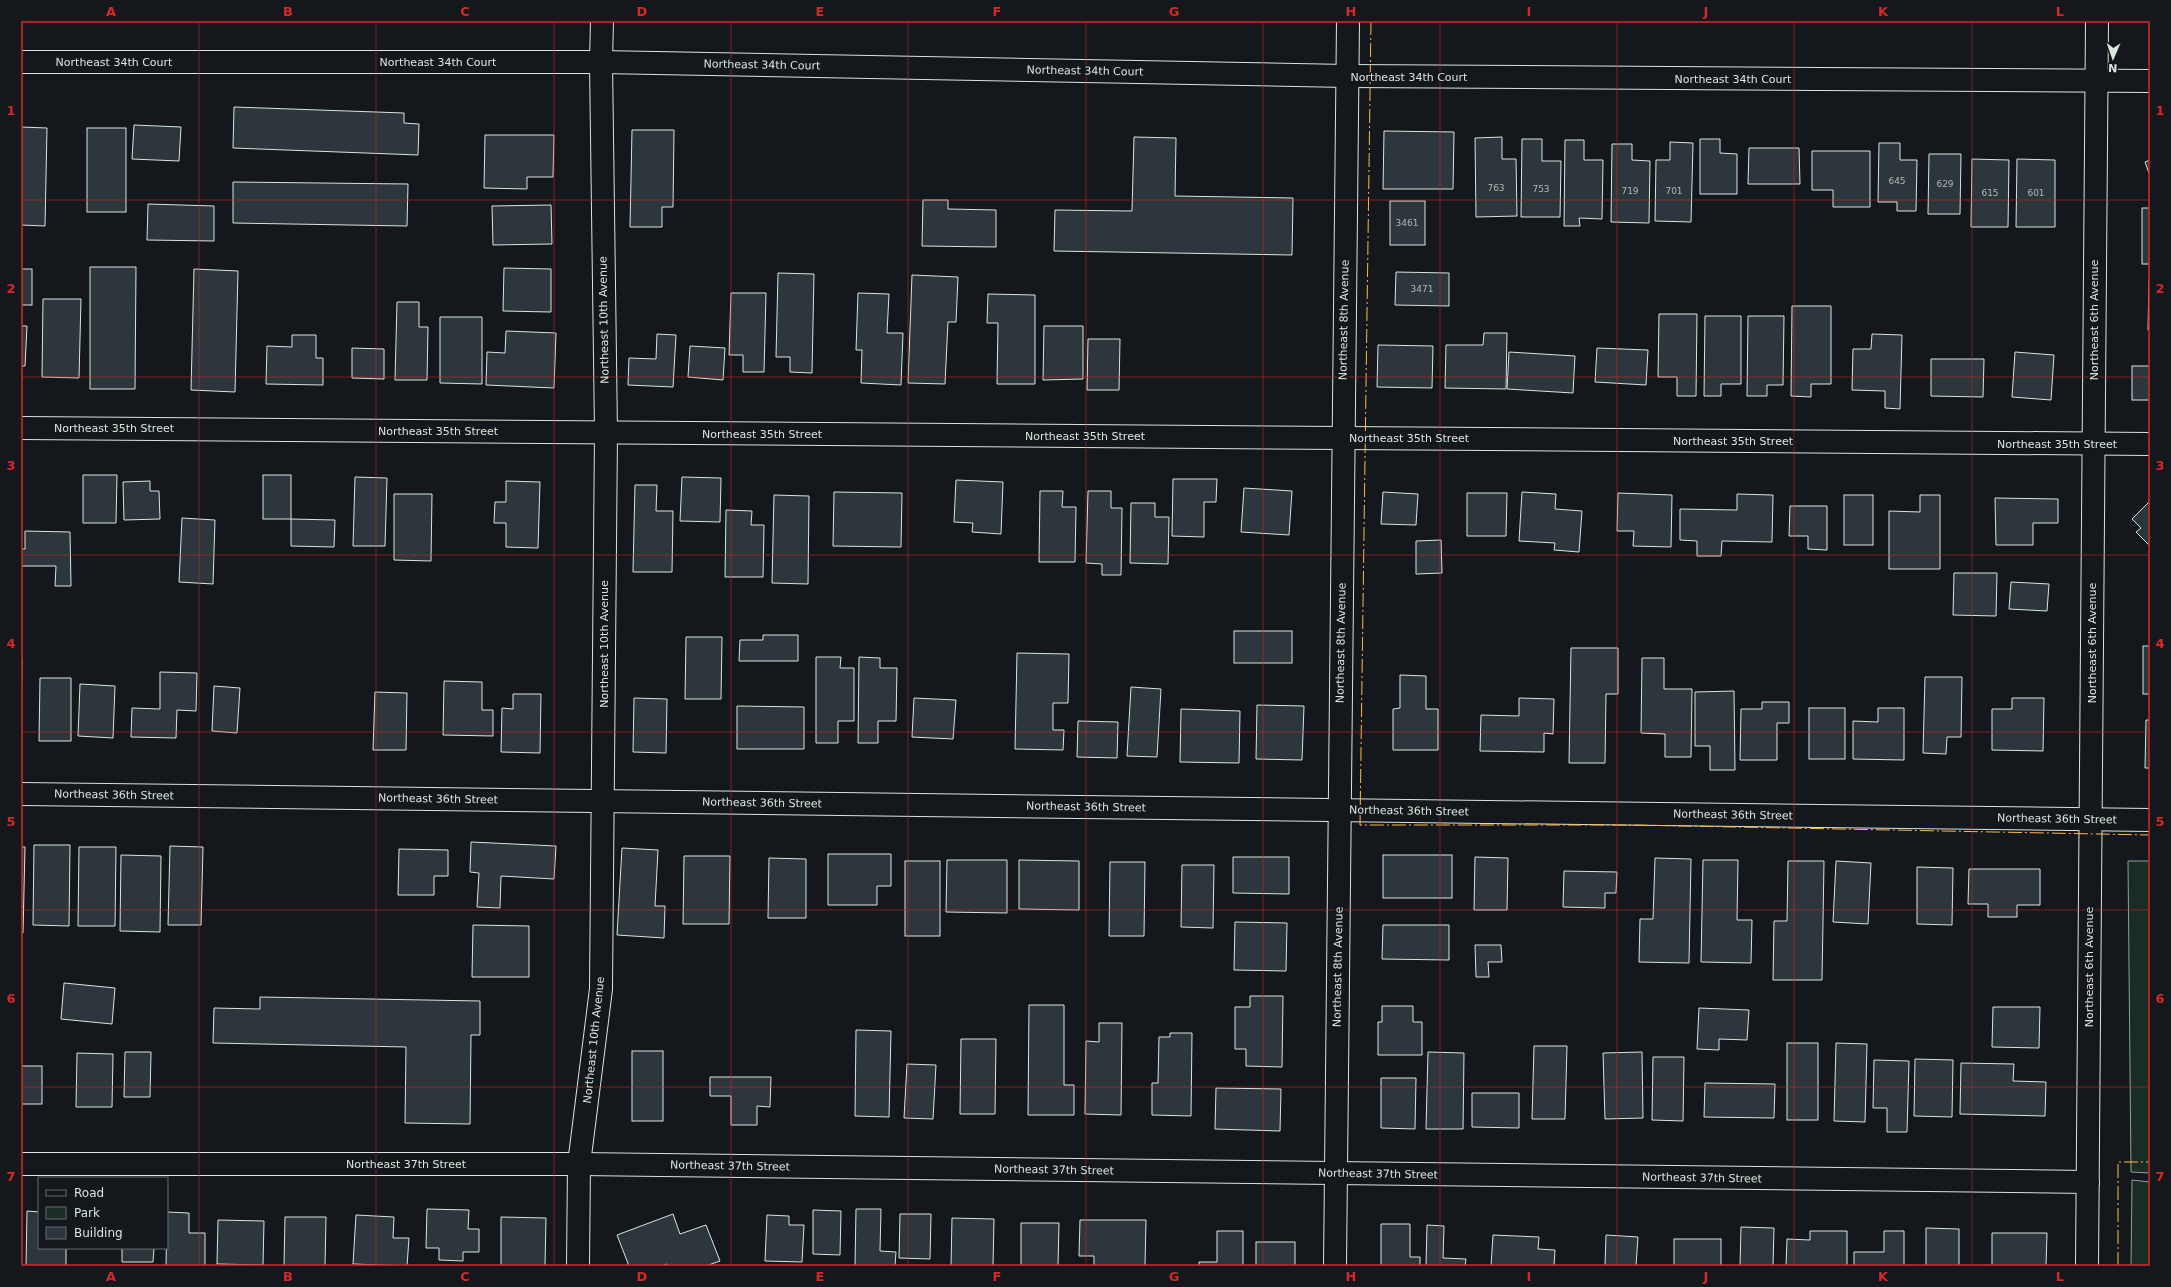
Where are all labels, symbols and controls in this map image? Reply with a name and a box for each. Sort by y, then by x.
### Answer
text: A [106,4,116,19]
text: B [283,4,293,19]
text: C [460,4,470,19]
text: D [637,4,648,19]
text: E [816,4,824,19]
text: F [993,4,1001,19]
text: G [1169,4,1179,19]
text: H [1346,4,1356,19]
text: I [1527,4,1531,19]
text: J [1703,4,1708,19]
text: K [1878,4,1889,19]
text: L [2056,4,2064,19]
north arrow [2093,38,2133,78]
street label: Northeast 34th Court [56,56,173,69]
street label: Northeast 34th Court [380,56,497,69]
street label: Northeast 34th Court [703,57,821,73]
text: N [2108,61,2118,74]
street label: Northeast 34th Court [1026,63,1144,79]
street label: Northeast 34th Court [1351,71,1468,84]
street label: Northeast 34th Court [1675,73,1792,86]
text: 1 [6,103,16,118]
text: 1 [2155,103,2165,118]
house number: 645 [1888,176,1906,186]
house number: 629 [1936,179,1954,189]
house number: 763 [1487,183,1505,193]
house number: 753 [1532,184,1550,194]
house number: 719 [1621,186,1639,196]
house number: 701 [1665,186,1683,196]
house number: 615 [1981,188,1999,198]
house number: 601 [2027,188,2045,198]
house number: 3461 [1396,218,1418,228]
street label: Northeast 10th Avenue [596,256,612,384]
street label: Northeast 8th Avenue [1336,259,1352,380]
street label: Northeast 6th Avenue [2088,260,2101,380]
text: 2 [6,281,16,296]
text: 2 [2155,281,2165,296]
house number: 3471 [1411,284,1433,294]
street label: Northeast 35th Street [54,422,175,435]
street label: Northeast 35th Street [378,425,499,438]
street label: Northeast 35th Street [702,428,823,441]
street label: Northeast 35th Street [1025,430,1146,443]
street label: Northeast 35th Street [1349,432,1470,445]
street label: Northeast 35th Street [1673,435,1794,448]
street label: Northeast 35th Street [1997,438,2118,451]
text: 3 [6,458,16,473]
text: 3 [2155,458,2165,473]
street label: Northeast 10th Avenue [598,580,611,708]
street label: Northeast 8th Avenue [1333,582,1349,703]
street label: Northeast 6th Avenue [2086,583,2099,703]
text: 4 [6,636,16,651]
text: 4 [2155,636,2165,651]
street label: Northeast 36th Street [54,787,175,803]
street label: Northeast 36th Street [378,791,499,807]
street label: Northeast 36th Street [702,795,823,811]
street label: Northeast 36th Street [1026,799,1147,815]
street label: Northeast 36th Street [1349,803,1470,819]
street label: Northeast 36th Street [1673,807,1794,823]
street label: Northeast 36th Street [1997,811,2118,827]
text: 5 [6,814,16,829]
text: 5 [2155,814,2165,829]
street label: Northeast 8th Avenue [1330,906,1346,1027]
street label: Northeast 6th Avenue [2083,907,2096,1027]
street label: Northeast 10th Avenue [581,976,607,1104]
text: 6 [6,991,16,1006]
text: 6 [2155,991,2165,1006]
street label: Northeast 37th Street [346,1158,467,1171]
street label: Northeast 37th Street [670,1158,791,1174]
street label: Northeast 37th Street [994,1162,1115,1178]
street label: Northeast 37th Street [1318,1166,1439,1182]
text: 7 [6,1169,16,1184]
text: 7 [2155,1169,2165,1184]
street label: Northeast 37th Street [1642,1170,1763,1186]
legend [38,1177,168,1249]
text: Road [74,1186,104,1200]
text: Park [74,1206,100,1220]
text: Building [74,1226,123,1240]
text: A [106,1269,116,1284]
text: B [283,1269,293,1284]
text: C [460,1269,470,1284]
text: D [637,1269,648,1284]
text: E [816,1269,824,1284]
text: F [993,1269,1001,1284]
text: G [1169,1269,1179,1284]
text: H [1346,1269,1356,1284]
text: I [1527,1269,1531,1284]
text: J [1703,1269,1708,1284]
text: K [1878,1269,1889,1284]
text: L [2056,1269,2064,1284]

